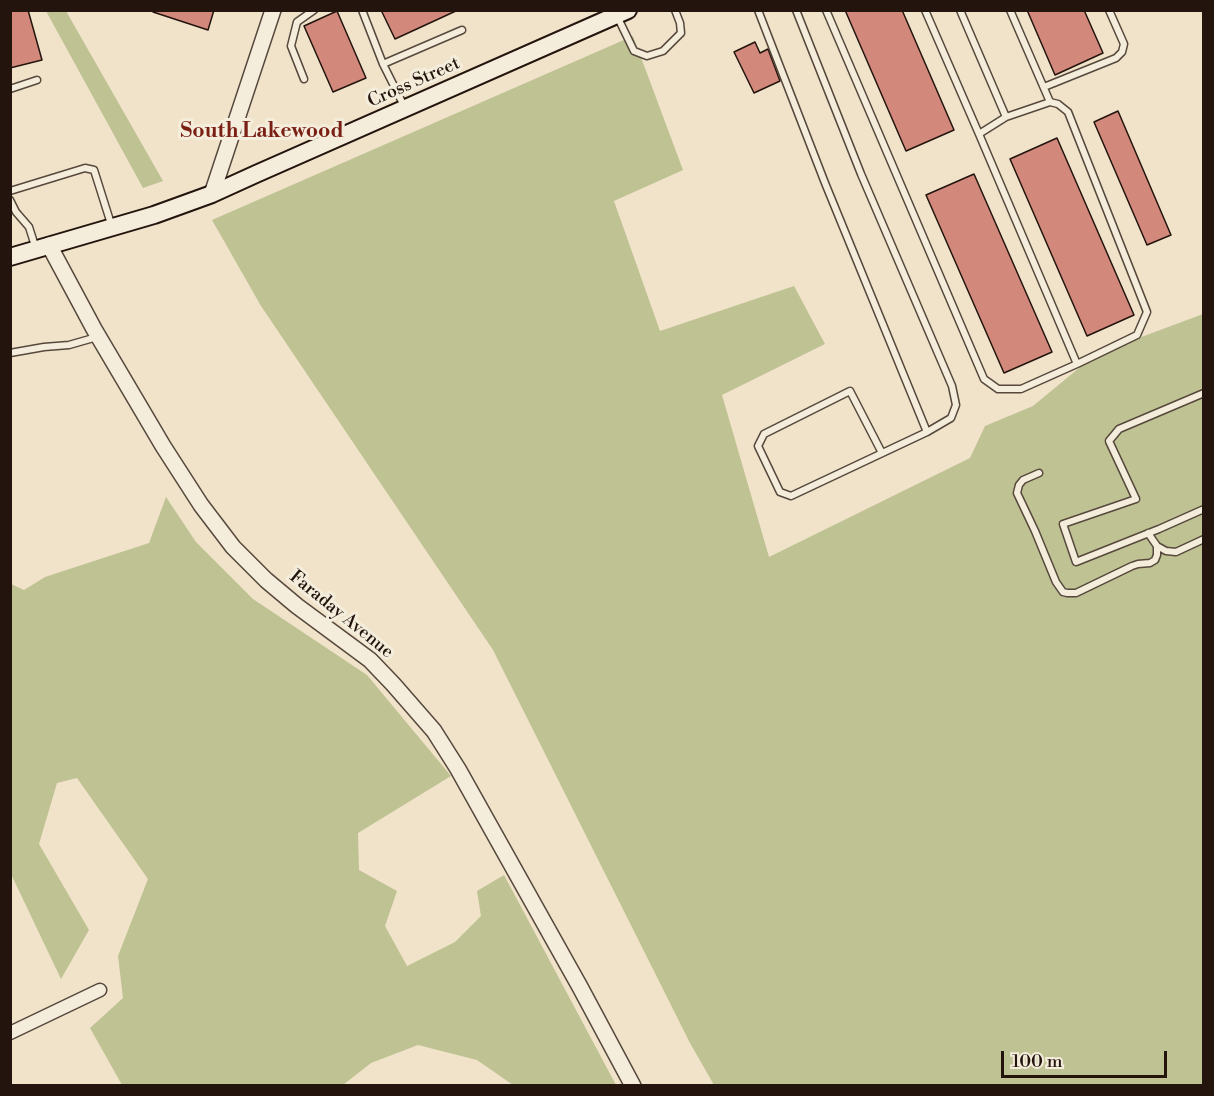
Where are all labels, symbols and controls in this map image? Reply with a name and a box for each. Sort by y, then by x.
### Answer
street label: Cross Street [365,53,463,113]
district label: South Lakewood [180,119,344,145]
street label: Faraday Avenue [285,566,397,664]
scale bar [1004,1039,1170,1077]
text: 100 m [1012,1050,1063,1073]

